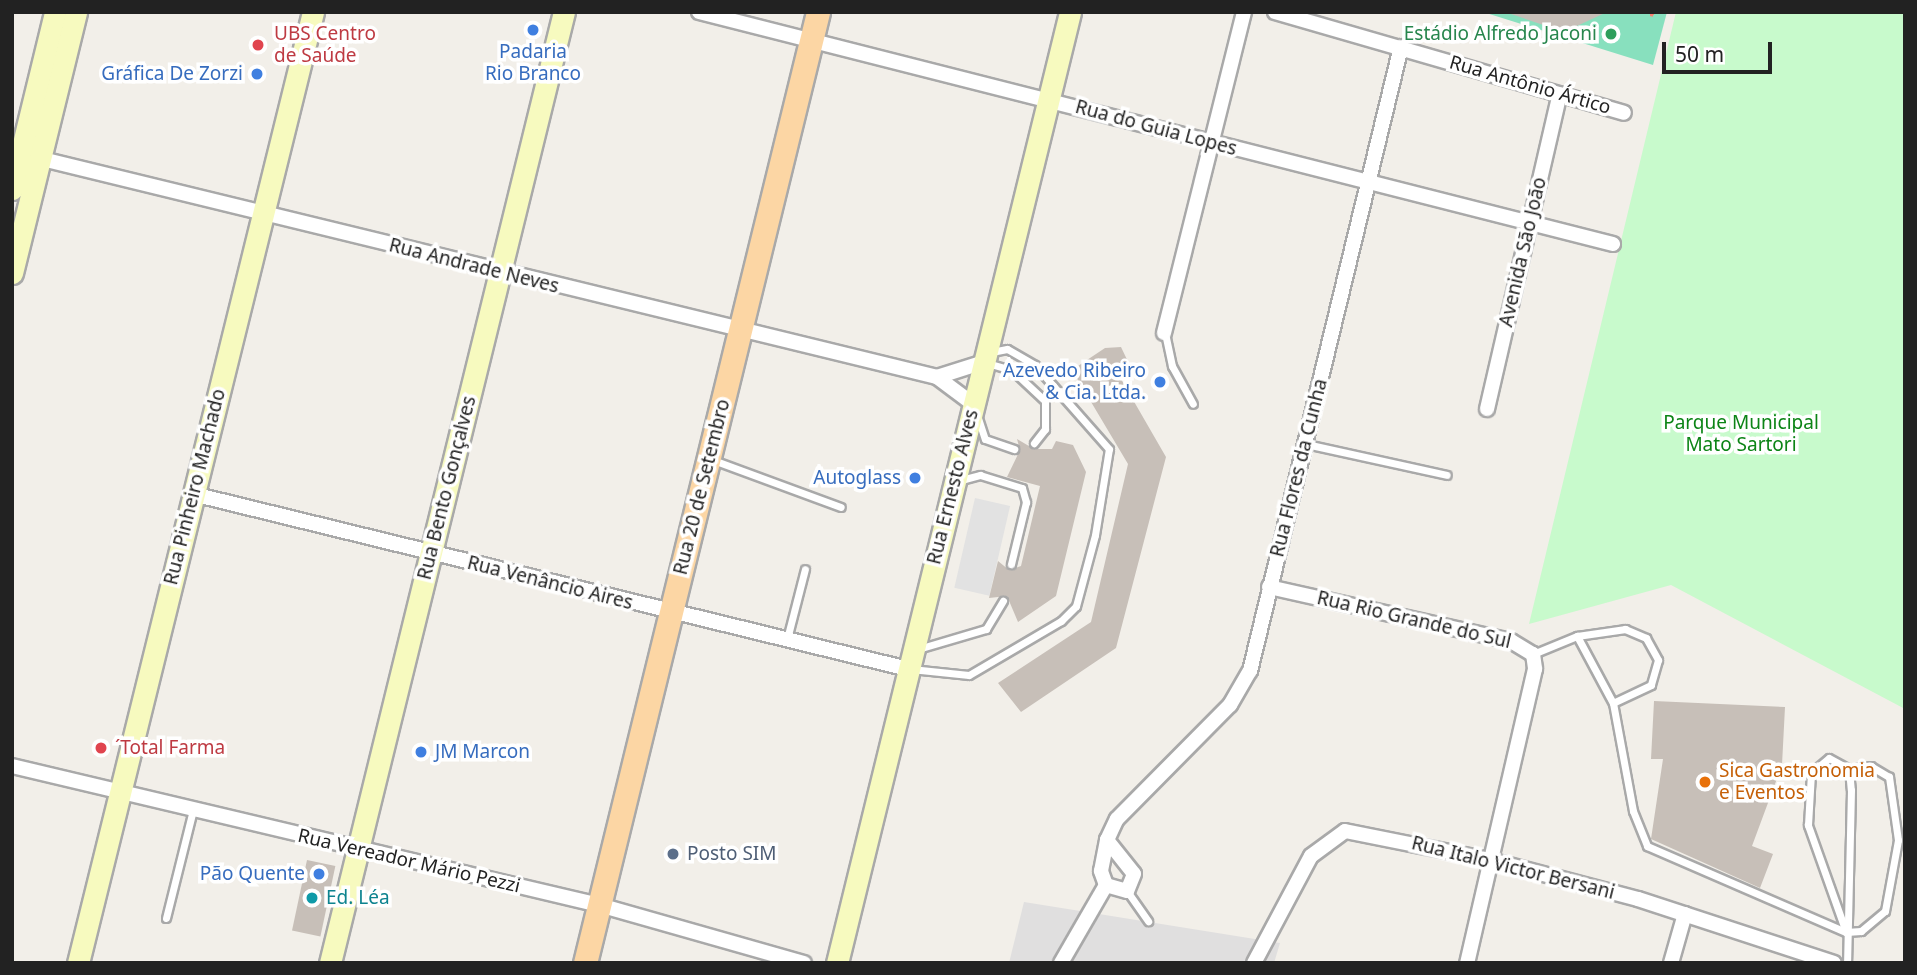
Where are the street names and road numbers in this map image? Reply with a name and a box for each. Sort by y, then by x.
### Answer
street label: Rua Antônio Ártico [1447,51,1613,119]
street label: Rua do Guia Lopes [1073,95,1239,161]
street label: Avenida São João [1495,175,1551,329]
street label: Rua Andrade Neves [387,234,561,298]
street label: Rua Flores da Cunha [1266,377,1332,559]
street label: Rua Pinheiro Machado [160,387,230,587]
street label: Rua Bento Gonçalves [413,394,481,582]
street label: Rua 20 de Setembro [669,397,735,577]
street label: Rua Ernesto Alves [923,407,983,567]
street label: Rua Venâncio Aires [465,551,635,615]
street label: Rua Rio Grande do Sul [1315,587,1513,653]
street label: Rua Vereador Mário Pezzi [296,824,522,898]
street label: Rua Italo Victor Bersani [1409,832,1617,904]

